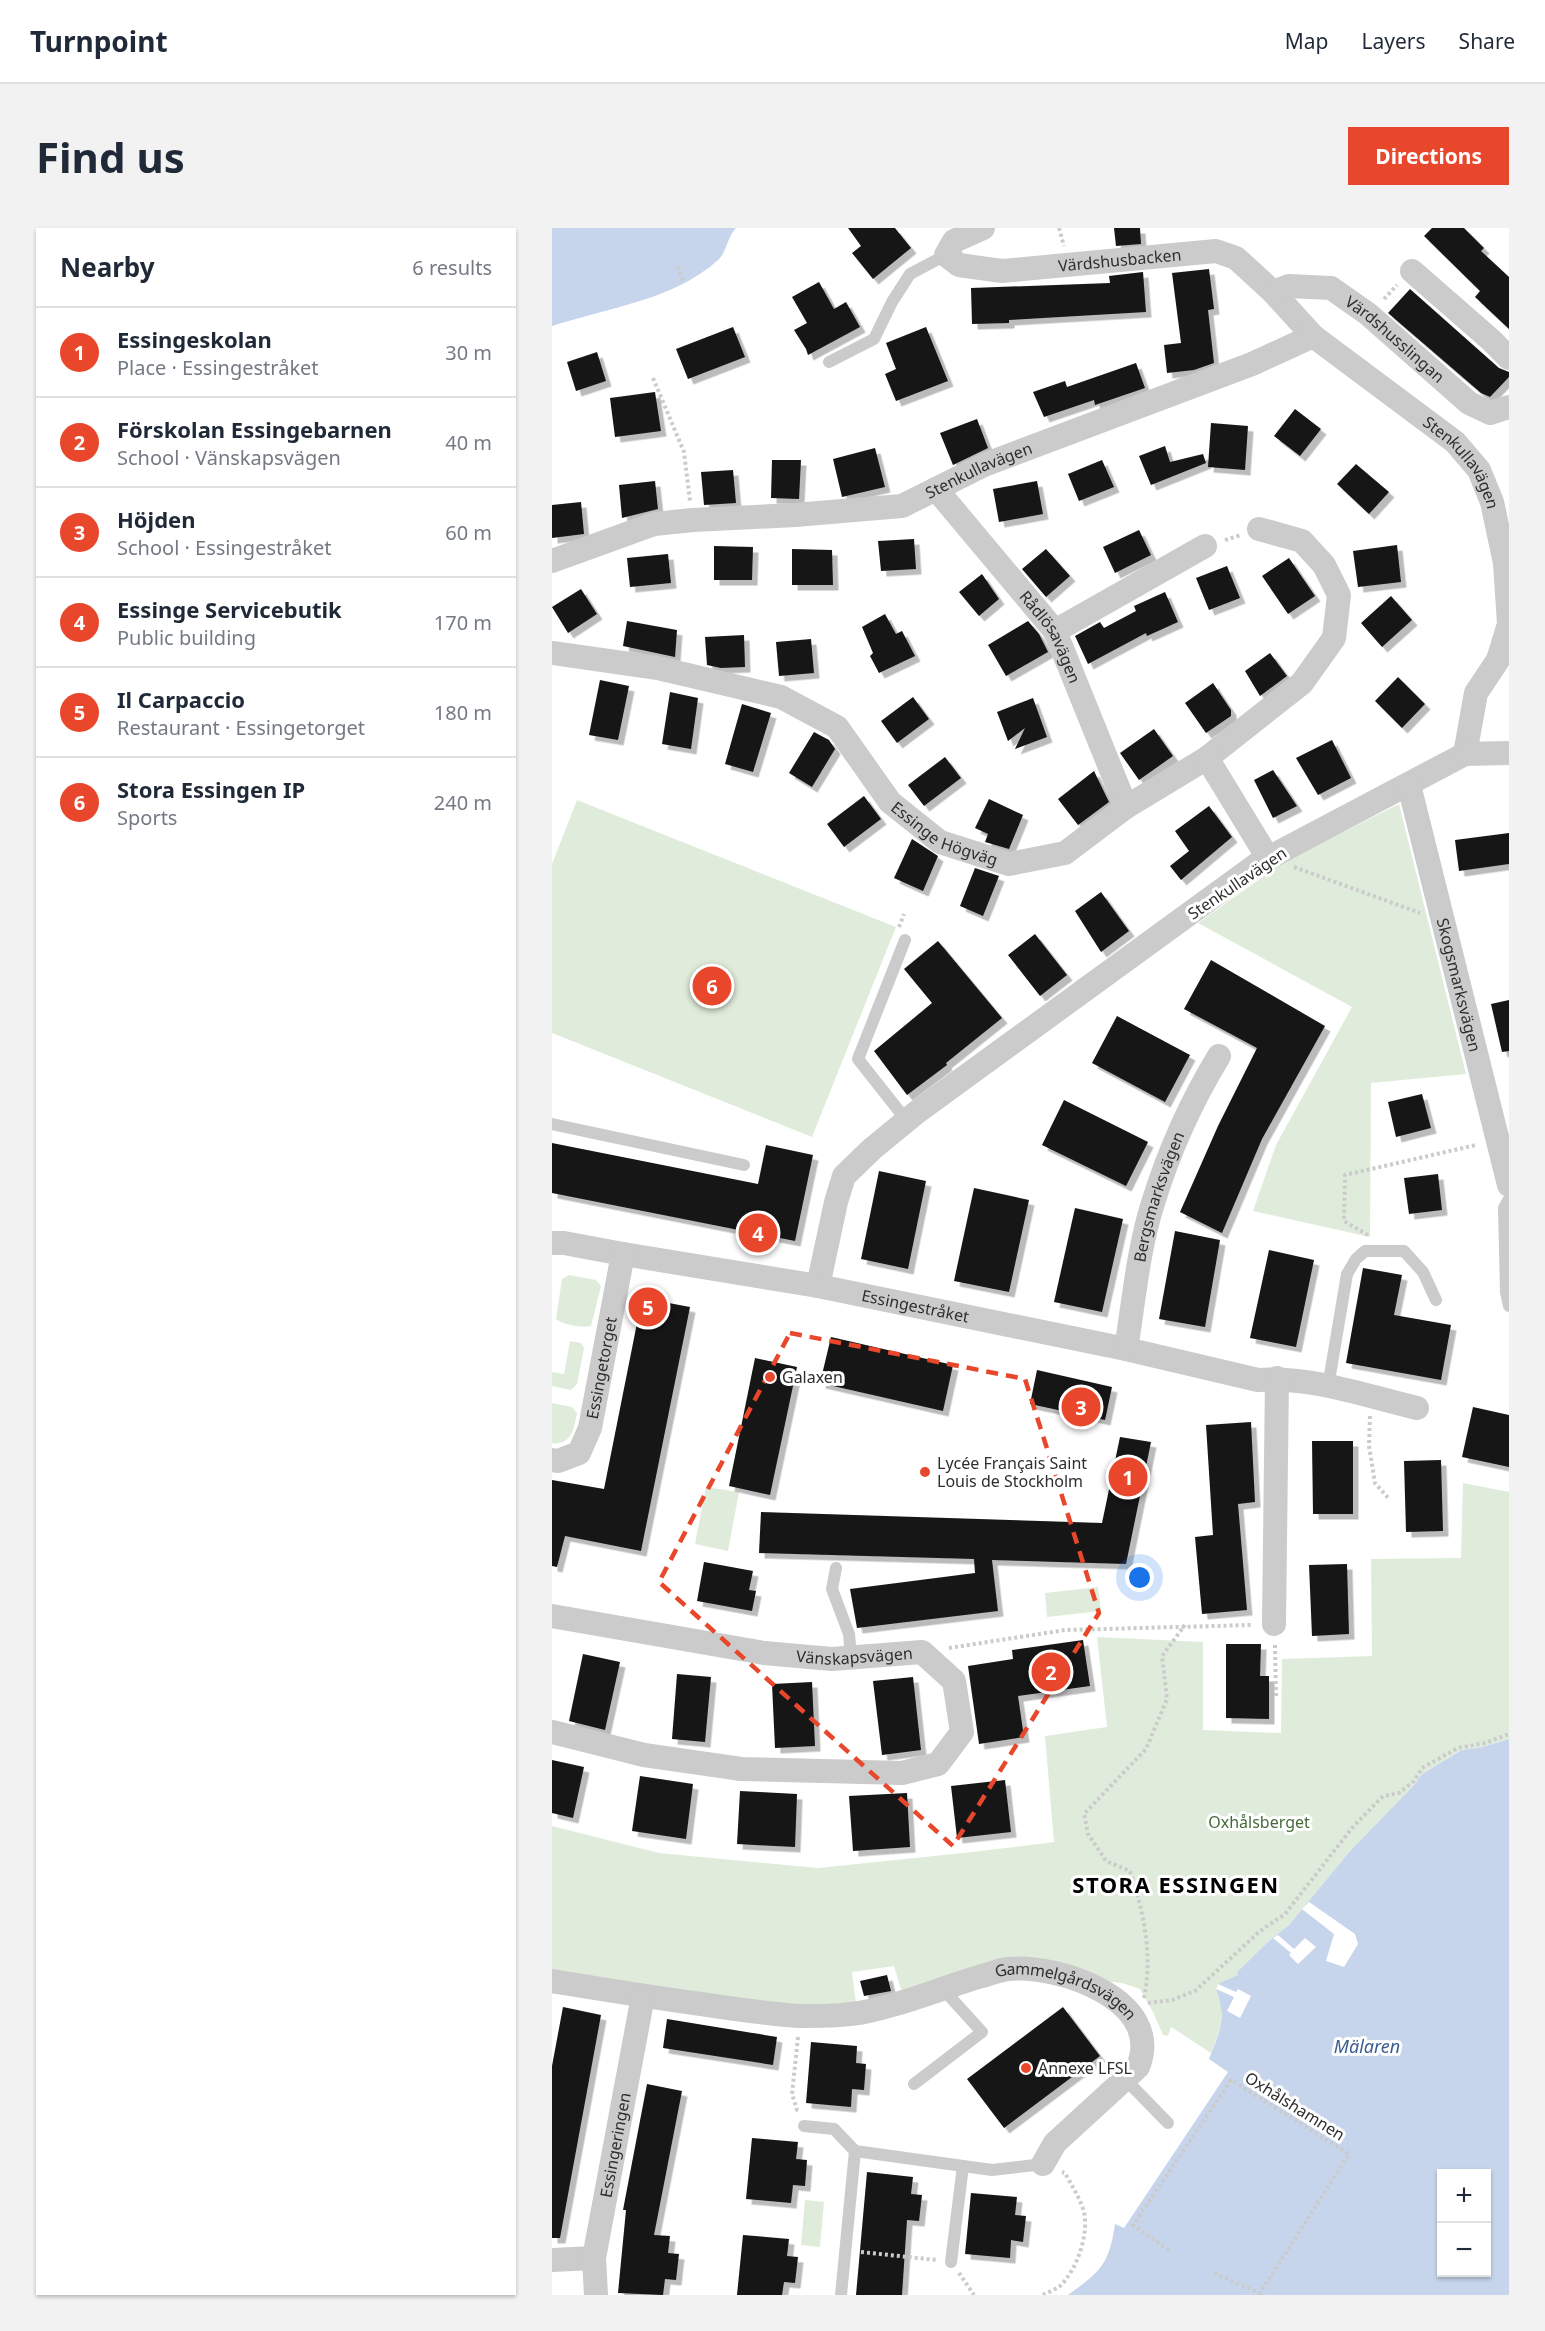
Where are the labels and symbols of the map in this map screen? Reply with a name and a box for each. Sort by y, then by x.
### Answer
street label: Värdshusbacken [1057,243,1182,277]
street label: Värdshusslingan [1341,290,1449,387]
street label: Stenkullavägen [1419,411,1504,511]
street label: Stenkullavägen [921,437,1035,504]
street label: Rådlösavägen [1015,586,1086,686]
street label: Essinge Högväg [887,796,1001,871]
street label: Stenkullavägen [1183,842,1291,924]
street label: Skogsmarksvägen [1432,916,1486,1054]
pin: 6 [692,964,732,1008]
street label: Bergsmarksvägen [1128,1128,1189,1264]
pin: 4 [738,1210,778,1256]
pin: 5 [628,1284,668,1330]
street label: Essingestråket [860,1284,971,1328]
street label: Essingetorget [581,1315,622,1421]
place label: Galaxen [782,1366,843,1388]
marker: Galaxen [763,1370,777,1384]
pin: 3 [1062,1384,1100,1430]
place label: Lycée Français Saint Louis de Stockholm [937,1452,1087,1492]
pin: 1 [1108,1454,1148,1500]
marker: Lycée Français Saint Louis de Stockholm [918,1465,932,1479]
your location [1125,1563,1154,1592]
street label: Vänskapsvägen [795,1642,914,1670]
pin: 2 [1032,1650,1070,1694]
park label: Oxhålsberget [1208,1811,1310,1833]
district label: STORA ESSINGEN [1072,1869,1280,1899]
street label: Gammelgårdsvägen [992,1957,1142,2024]
water label: Mälaren [1334,2034,1400,2058]
place label: Annexe LFSL [1038,2057,1132,2079]
marker: Annexe LFSL [1019,2061,1033,2075]
street label: Oxhålshamnen [1241,2066,1349,2146]
street label: Essingeringen [595,2091,636,2199]

